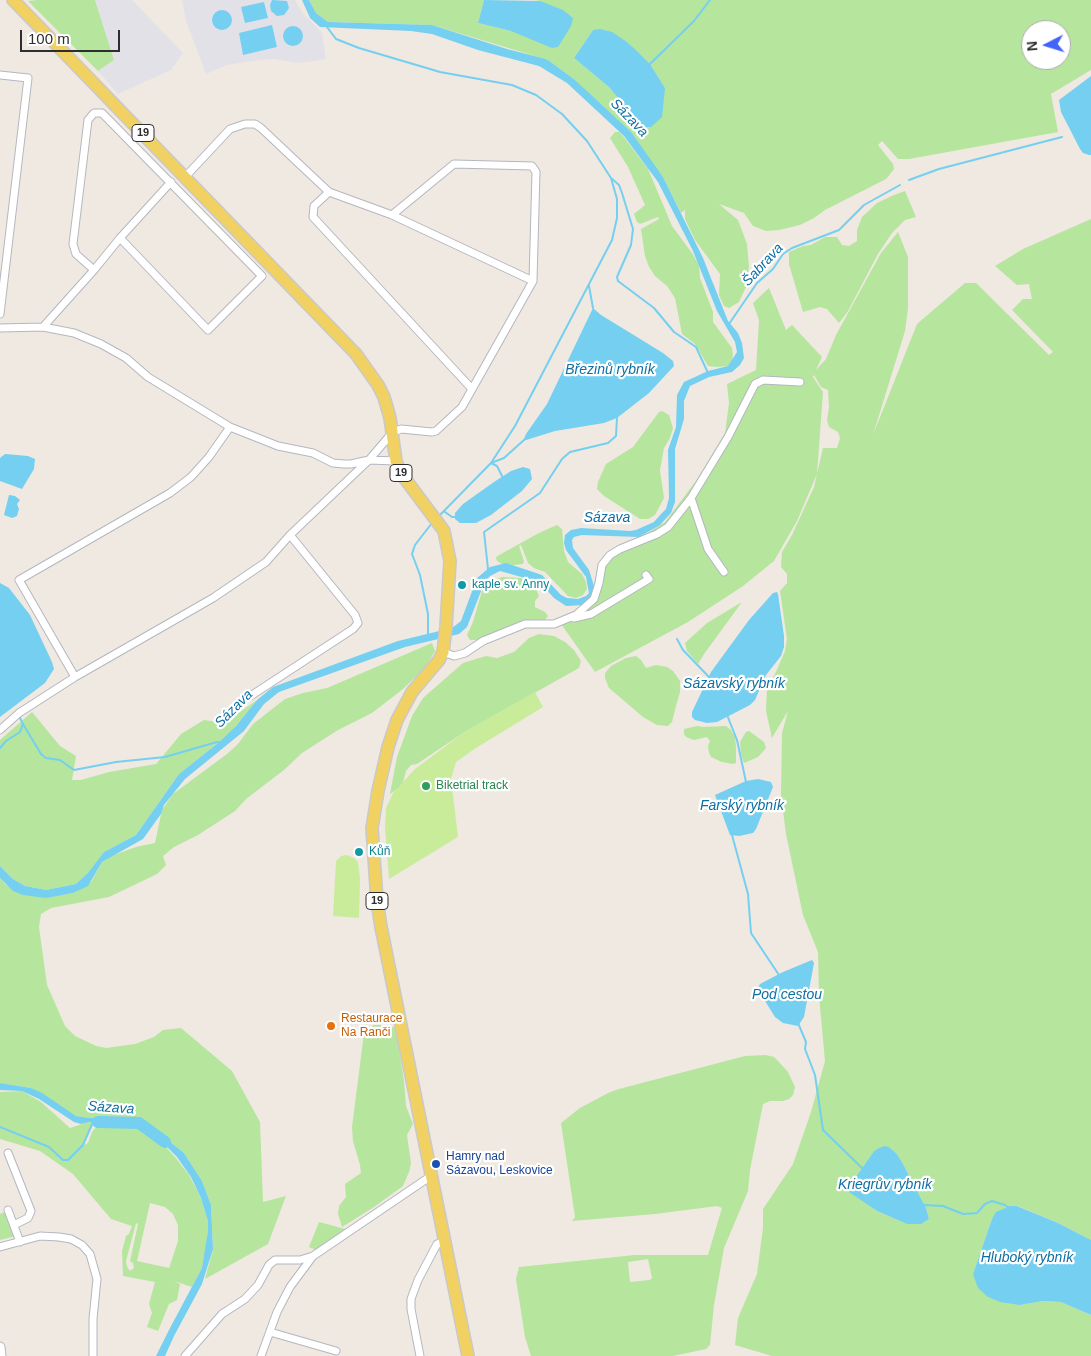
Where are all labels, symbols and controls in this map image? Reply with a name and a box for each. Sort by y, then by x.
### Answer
scale bar [22,20,122,52]
north arrow [1021,20,1071,70]
text: 100 m [28,30,70,47]
text: N [1024,40,1040,52]
water label: Sázava [607,95,651,141]
road number: 19 [132,125,154,142]
water label: Šabrava [739,240,787,290]
water label: Březinů rybník [565,362,655,378]
road number: 19 [390,464,412,482]
water label: Sázava [584,510,630,526]
place label: kaple sv. Anny [472,578,549,592]
marker: kaple sv. Anny [456,579,468,591]
water label: Sázavský rybník [683,676,785,692]
water label: Sázava [212,687,256,731]
place label: Biketrial track [436,779,508,793]
marker: Biketrial track [420,780,432,792]
water label: Farský rybník [700,798,784,814]
place label: Kůň [369,845,390,859]
marker: Kůň [353,846,365,858]
road number: 19 [366,892,388,909]
water label: Pod cestou [752,987,822,1003]
place label: Restaurace Na Ranči [341,1012,402,1040]
marker: Restaurace Na Ranči [325,1020,337,1032]
water label: Sázava [87,1098,135,1118]
place label: Hamry nad Sázavou, Leskovice [446,1150,553,1178]
marker: Hamry nad Sázavou, Leskovice [430,1158,442,1170]
water label: Kriegrův rybník [838,1177,932,1193]
water label: Hluboký rybník [981,1250,1073,1266]

